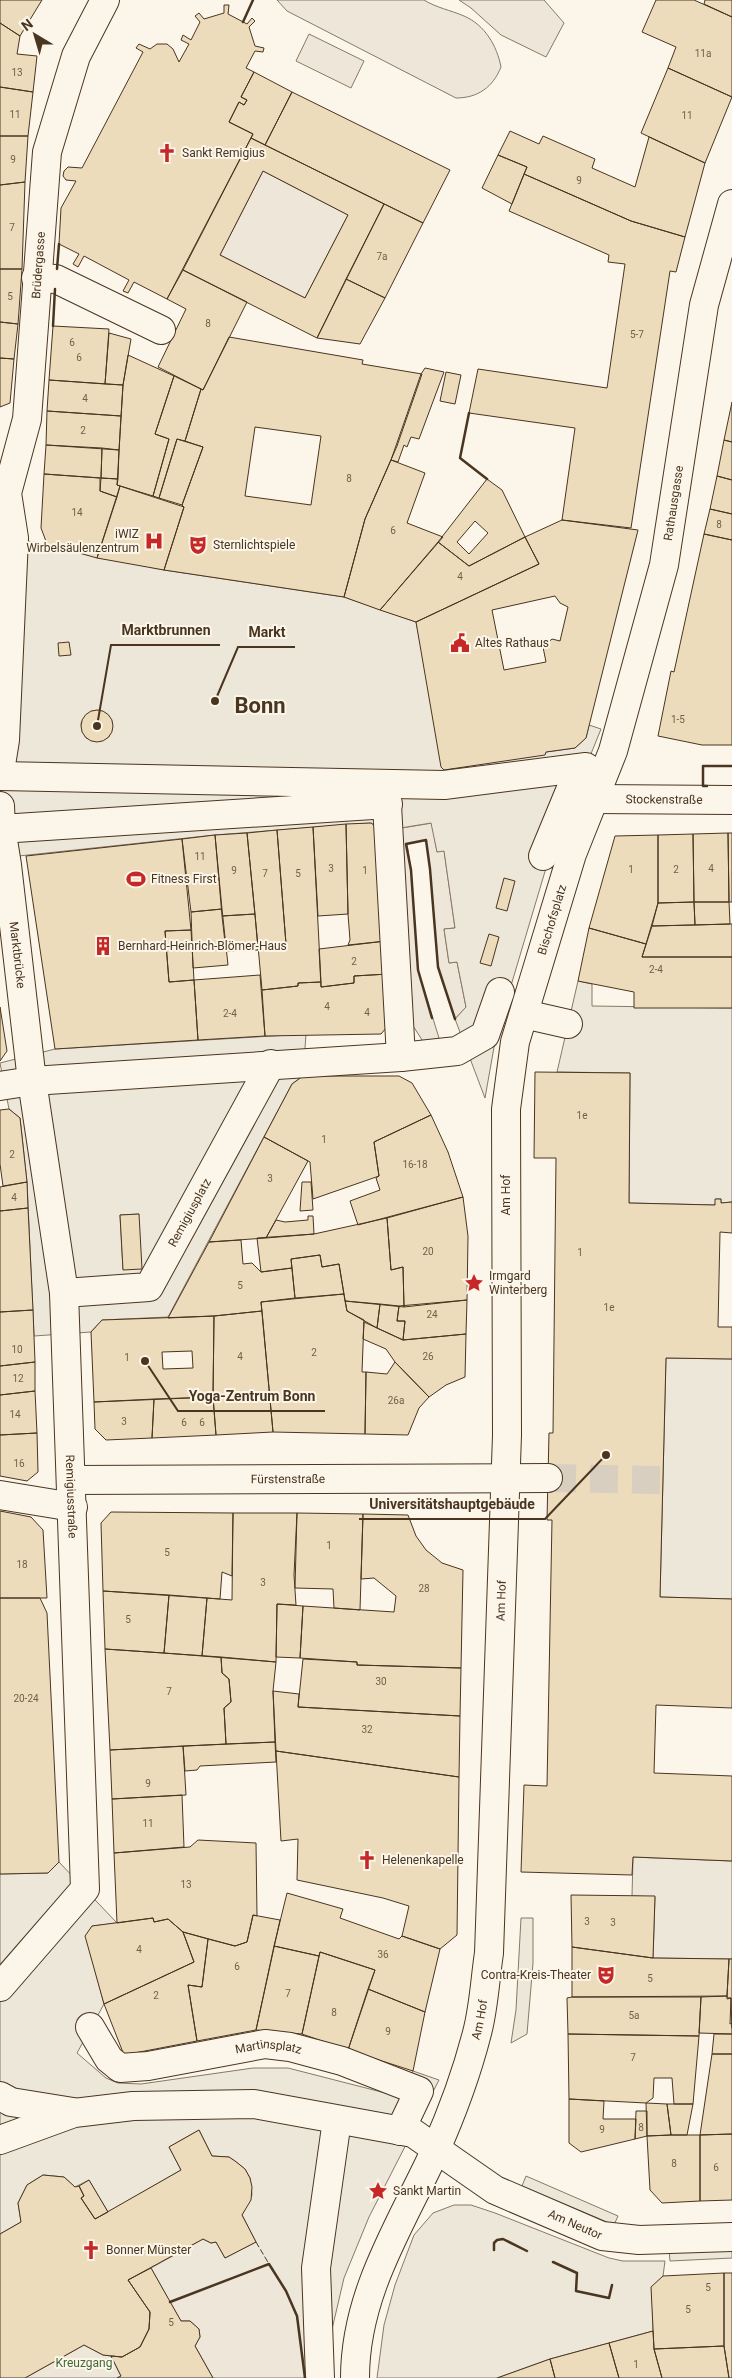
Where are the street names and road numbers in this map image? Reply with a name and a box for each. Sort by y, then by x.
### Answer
street label: Brüdergasse [29,231,48,299]
street label: Rathausgasse [661,465,686,542]
street label: Stockenstraße [625,792,703,807]
street label: Bischofsplatz [535,883,569,957]
street label: Marktbrücke [7,921,28,989]
street label: Am Hof [499,1174,513,1215]
street label: Remigiusplatz [165,1176,214,1249]
street label: Remigiusstraße [63,1454,80,1539]
street label: Fürstenstraße [251,1472,325,1486]
street label: Am Hof [494,1579,509,1621]
street label: Am Hof [469,1998,490,2041]
street label: Martinsplatz [234,2037,303,2057]
street label: Am Neutor [546,2207,604,2242]

